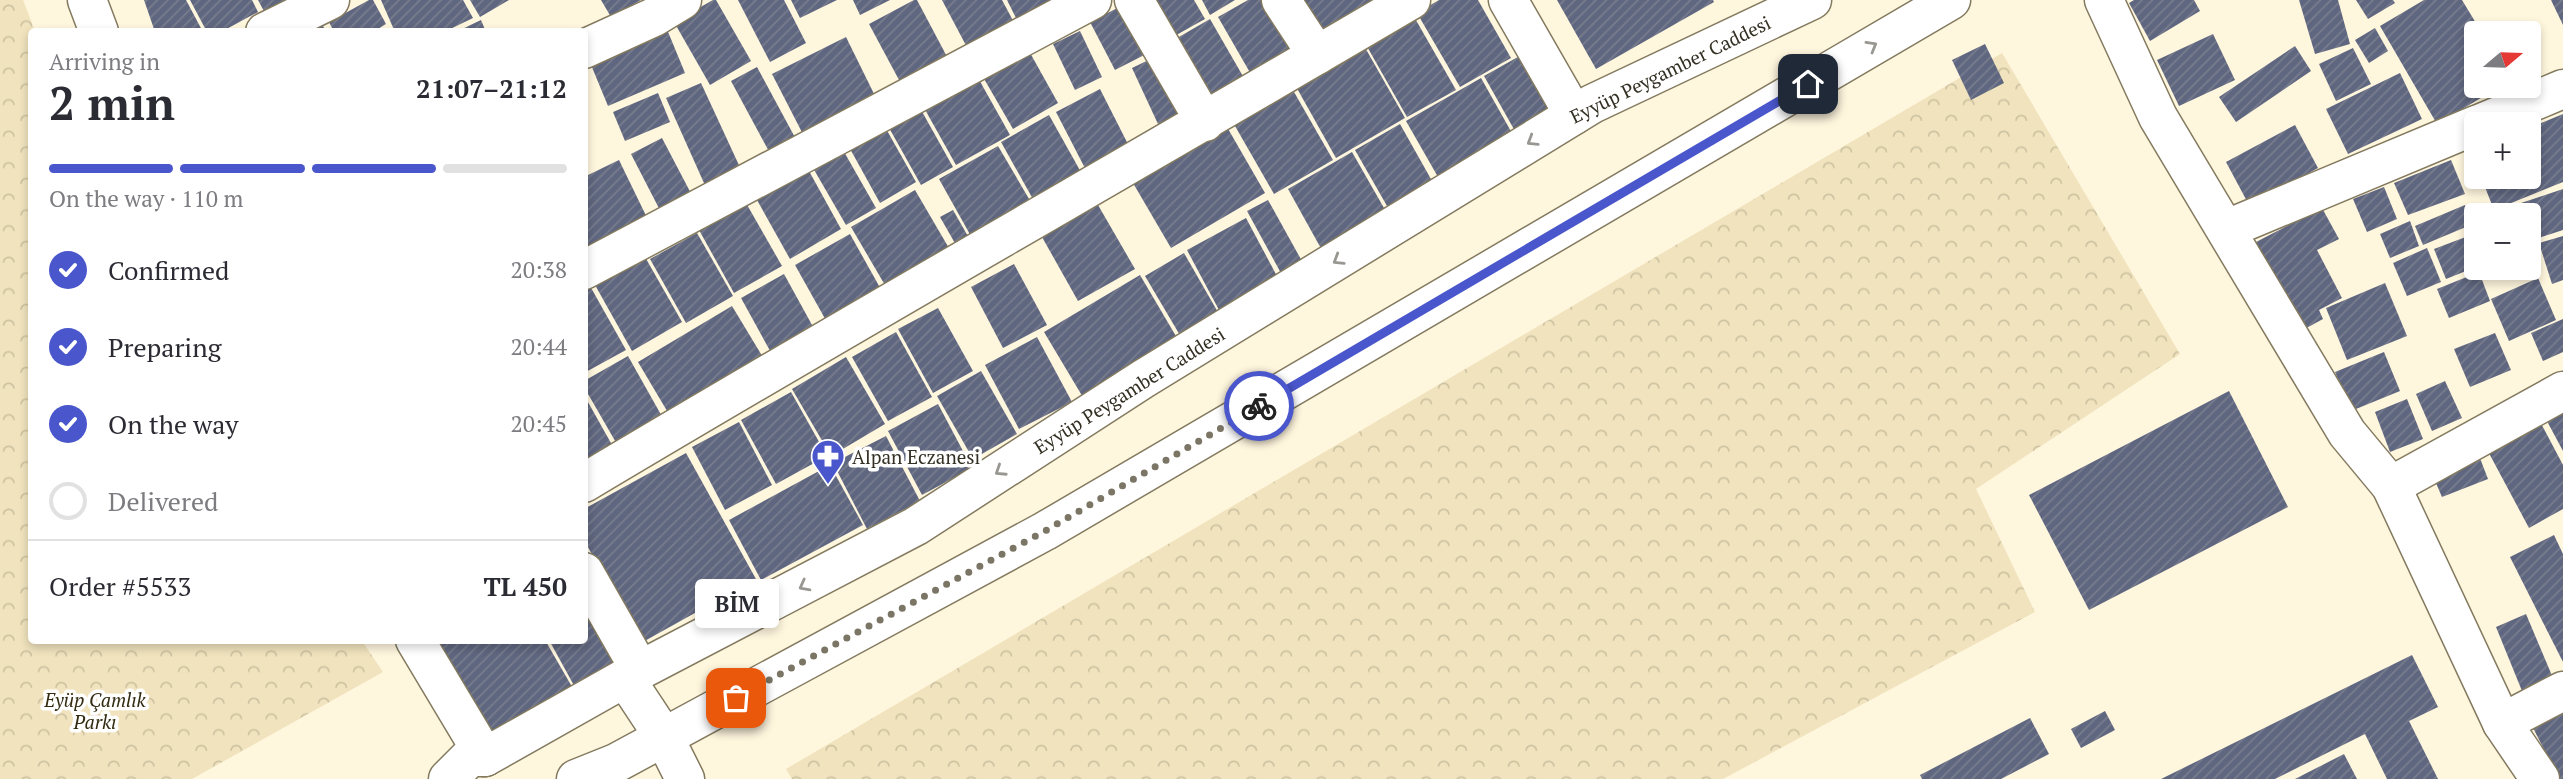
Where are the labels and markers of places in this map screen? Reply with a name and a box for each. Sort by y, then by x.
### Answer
pin [1778,54,1838,114]
pharmacy icon: Alpan Eczanesi [809,437,847,486]
place label: Alpan Eczanesi [852,444,980,469]
callout: BİM [694,579,778,628]
pin [706,668,766,728]

